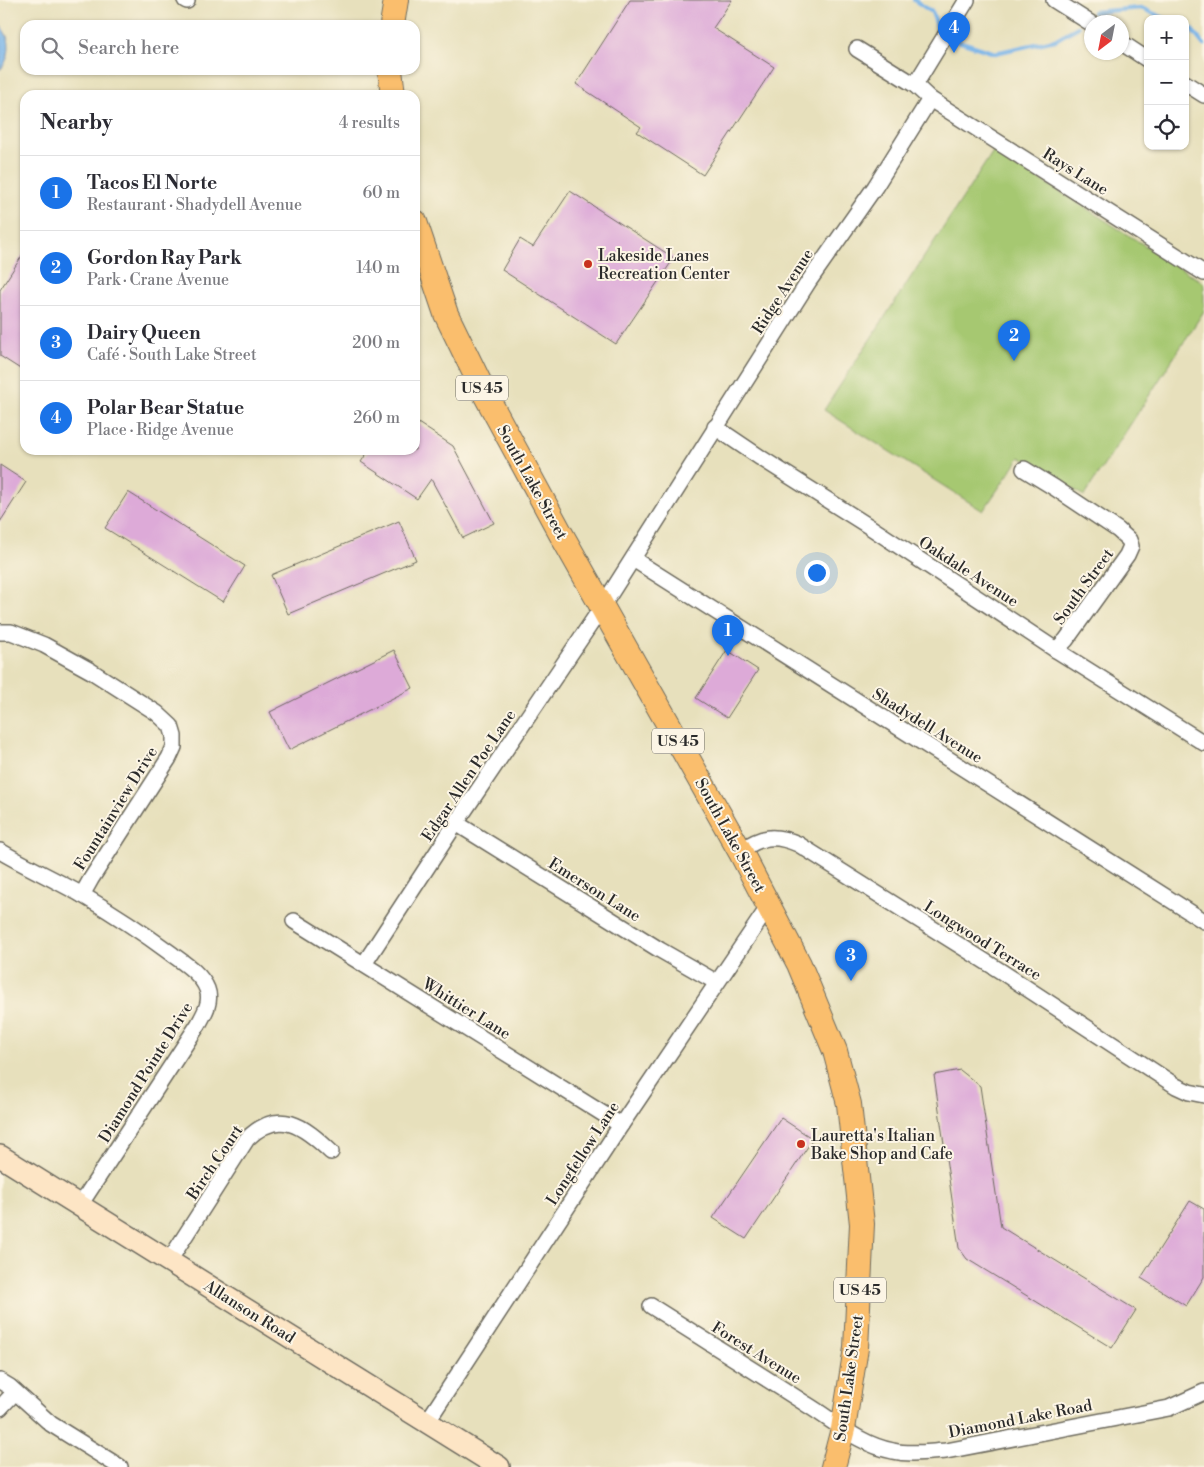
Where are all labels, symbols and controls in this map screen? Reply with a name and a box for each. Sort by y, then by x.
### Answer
pin: 4 [938,12,970,53]
north arrow [1084,15,1129,60]
map controls [1144,15,1189,150]
button: + [1144,15,1189,60]
search box [20,20,420,75]
icon: search [38,34,66,62]
text: Search here [78,36,179,60]
button: − [1144,60,1189,105]
button: locate [1144,105,1189,150]
text: Nearby [40,110,113,136]
text: 4 results [339,113,400,133]
street label: Rays Lane [1039,144,1112,200]
text: Tacos El Norte [87,171,217,195]
text: 1 [52,183,60,203]
text: 60 m [362,183,400,203]
text: Restaurant · Shadydell Avenue [87,195,302,215]
street label: Ridge Avenue [748,245,818,338]
text: Gordon Ray Park [87,246,242,270]
place label: Lakeside Lanes Recreation Center [598,246,730,284]
text: 2 [51,258,61,278]
text: 140 m [356,258,400,278]
marker: Lakeside Lanes Recreation Center [582,258,594,270]
text: Park · Crane Avenue [87,270,229,290]
pin: 2 [998,320,1030,361]
text: Dairy Queen [87,321,201,345]
text: 3 [51,333,61,353]
text: 200 m [352,333,400,353]
text: Café · South Lake Street [87,345,257,365]
road number: US 45 [456,376,508,400]
text: Polar Bear Statue [87,396,244,420]
text: 4 [51,408,61,428]
text: 260 m [353,408,400,428]
text: Place · Ridge Avenue [87,420,234,440]
street label: South Lake Street [492,422,572,543]
street label: Oakdale Avenue [915,532,1022,612]
street label: South Street [1049,544,1118,629]
your location [804,560,830,586]
pin: 1 [712,615,744,656]
street label: Shadydell Avenue [869,684,986,768]
street label: Edgar Allen Poe Lane [417,706,520,845]
road number: US 45 [652,728,704,754]
street label: Fountainview Drive [70,743,162,874]
street label: South Lake Street [690,775,770,896]
street label: Emerson Lane [545,853,644,926]
street label: Longwood Terrace [920,897,1045,985]
pin: 3 [835,940,867,981]
street label: Whittier Lane [418,973,514,1044]
street label: Diamond Pointe Drive [94,999,197,1147]
street label: Longfellow Lane [542,1098,624,1209]
street label: Birch Court [182,1121,247,1205]
place label: Lauretta's Italian Bake Shop and Cafe [810,1126,953,1164]
marker: Lauretta's Italian Bake Shop and Cafe [795,1138,807,1150]
street label: Allanson Road [199,1275,299,1348]
road number: US 45 [834,1278,886,1302]
street label: South Lake Street [830,1313,868,1443]
street label: Forest Avenue [708,1317,805,1388]
street label: Diamond Lake Road [947,1395,1094,1443]

